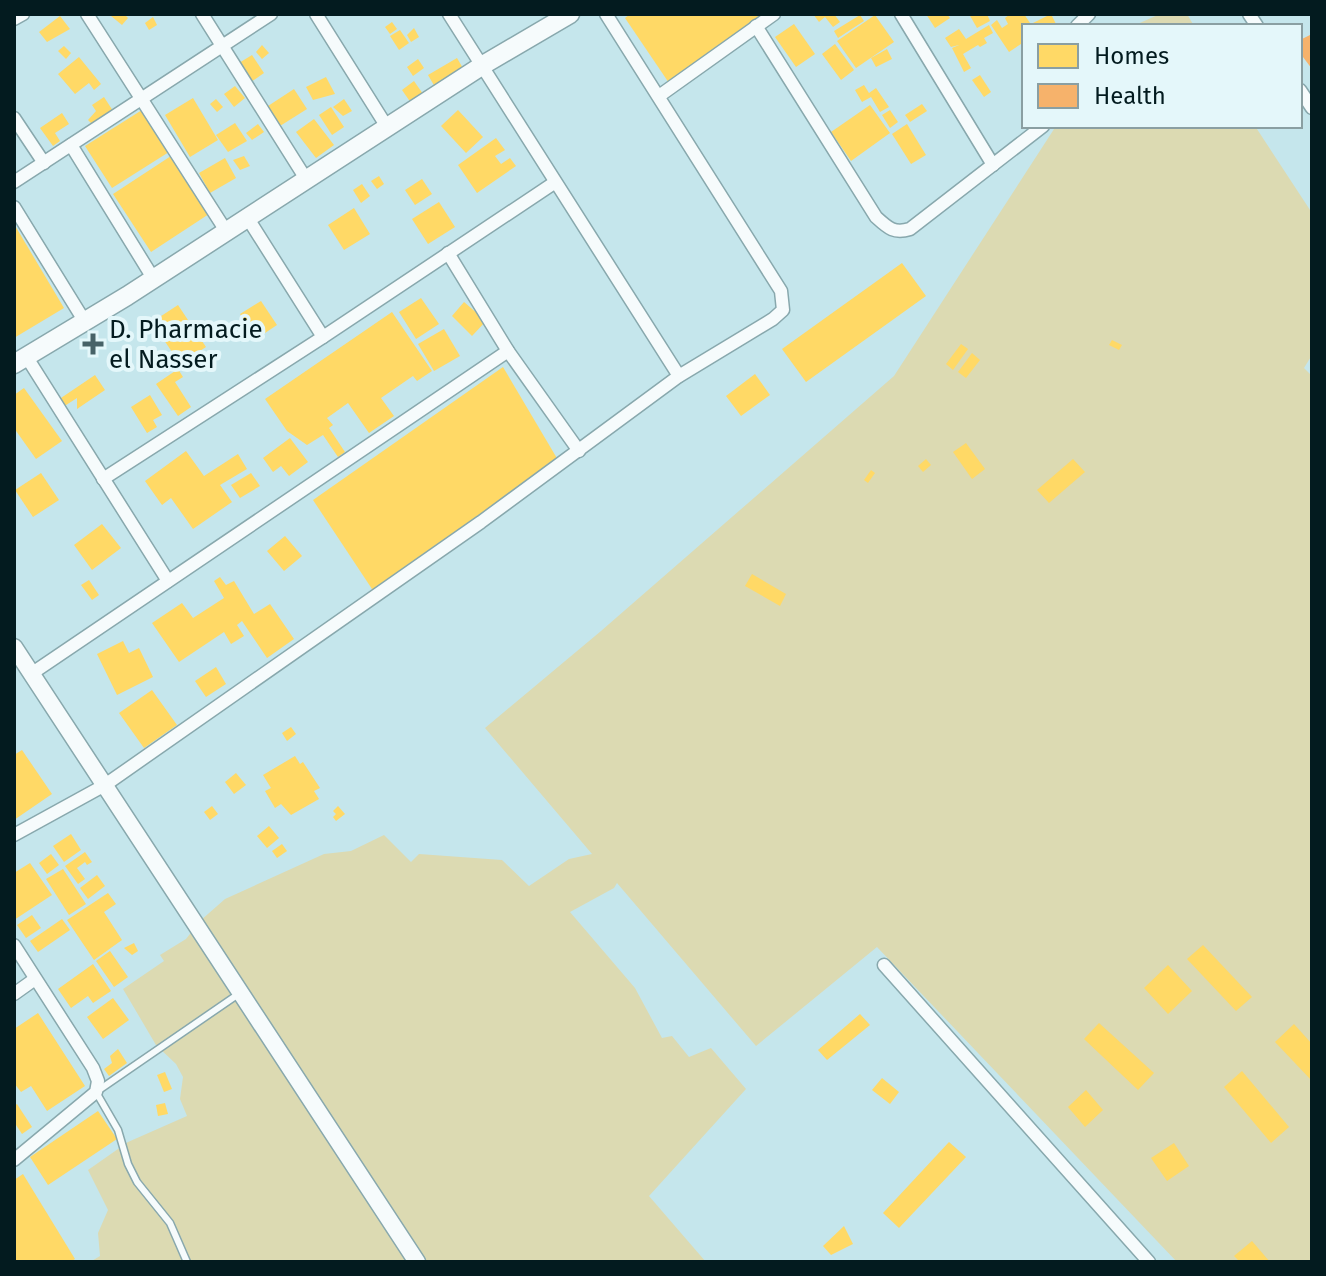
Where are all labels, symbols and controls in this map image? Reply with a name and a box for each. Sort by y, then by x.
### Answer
legend [1022,24,1302,128]
text: Homes [1094,42,1169,70]
text: Health [1094,82,1166,110]
place label: D. Pharmacie el Nasser [109,314,263,375]
marker: D. Pharmacie el Nasser [84,335,102,353]

